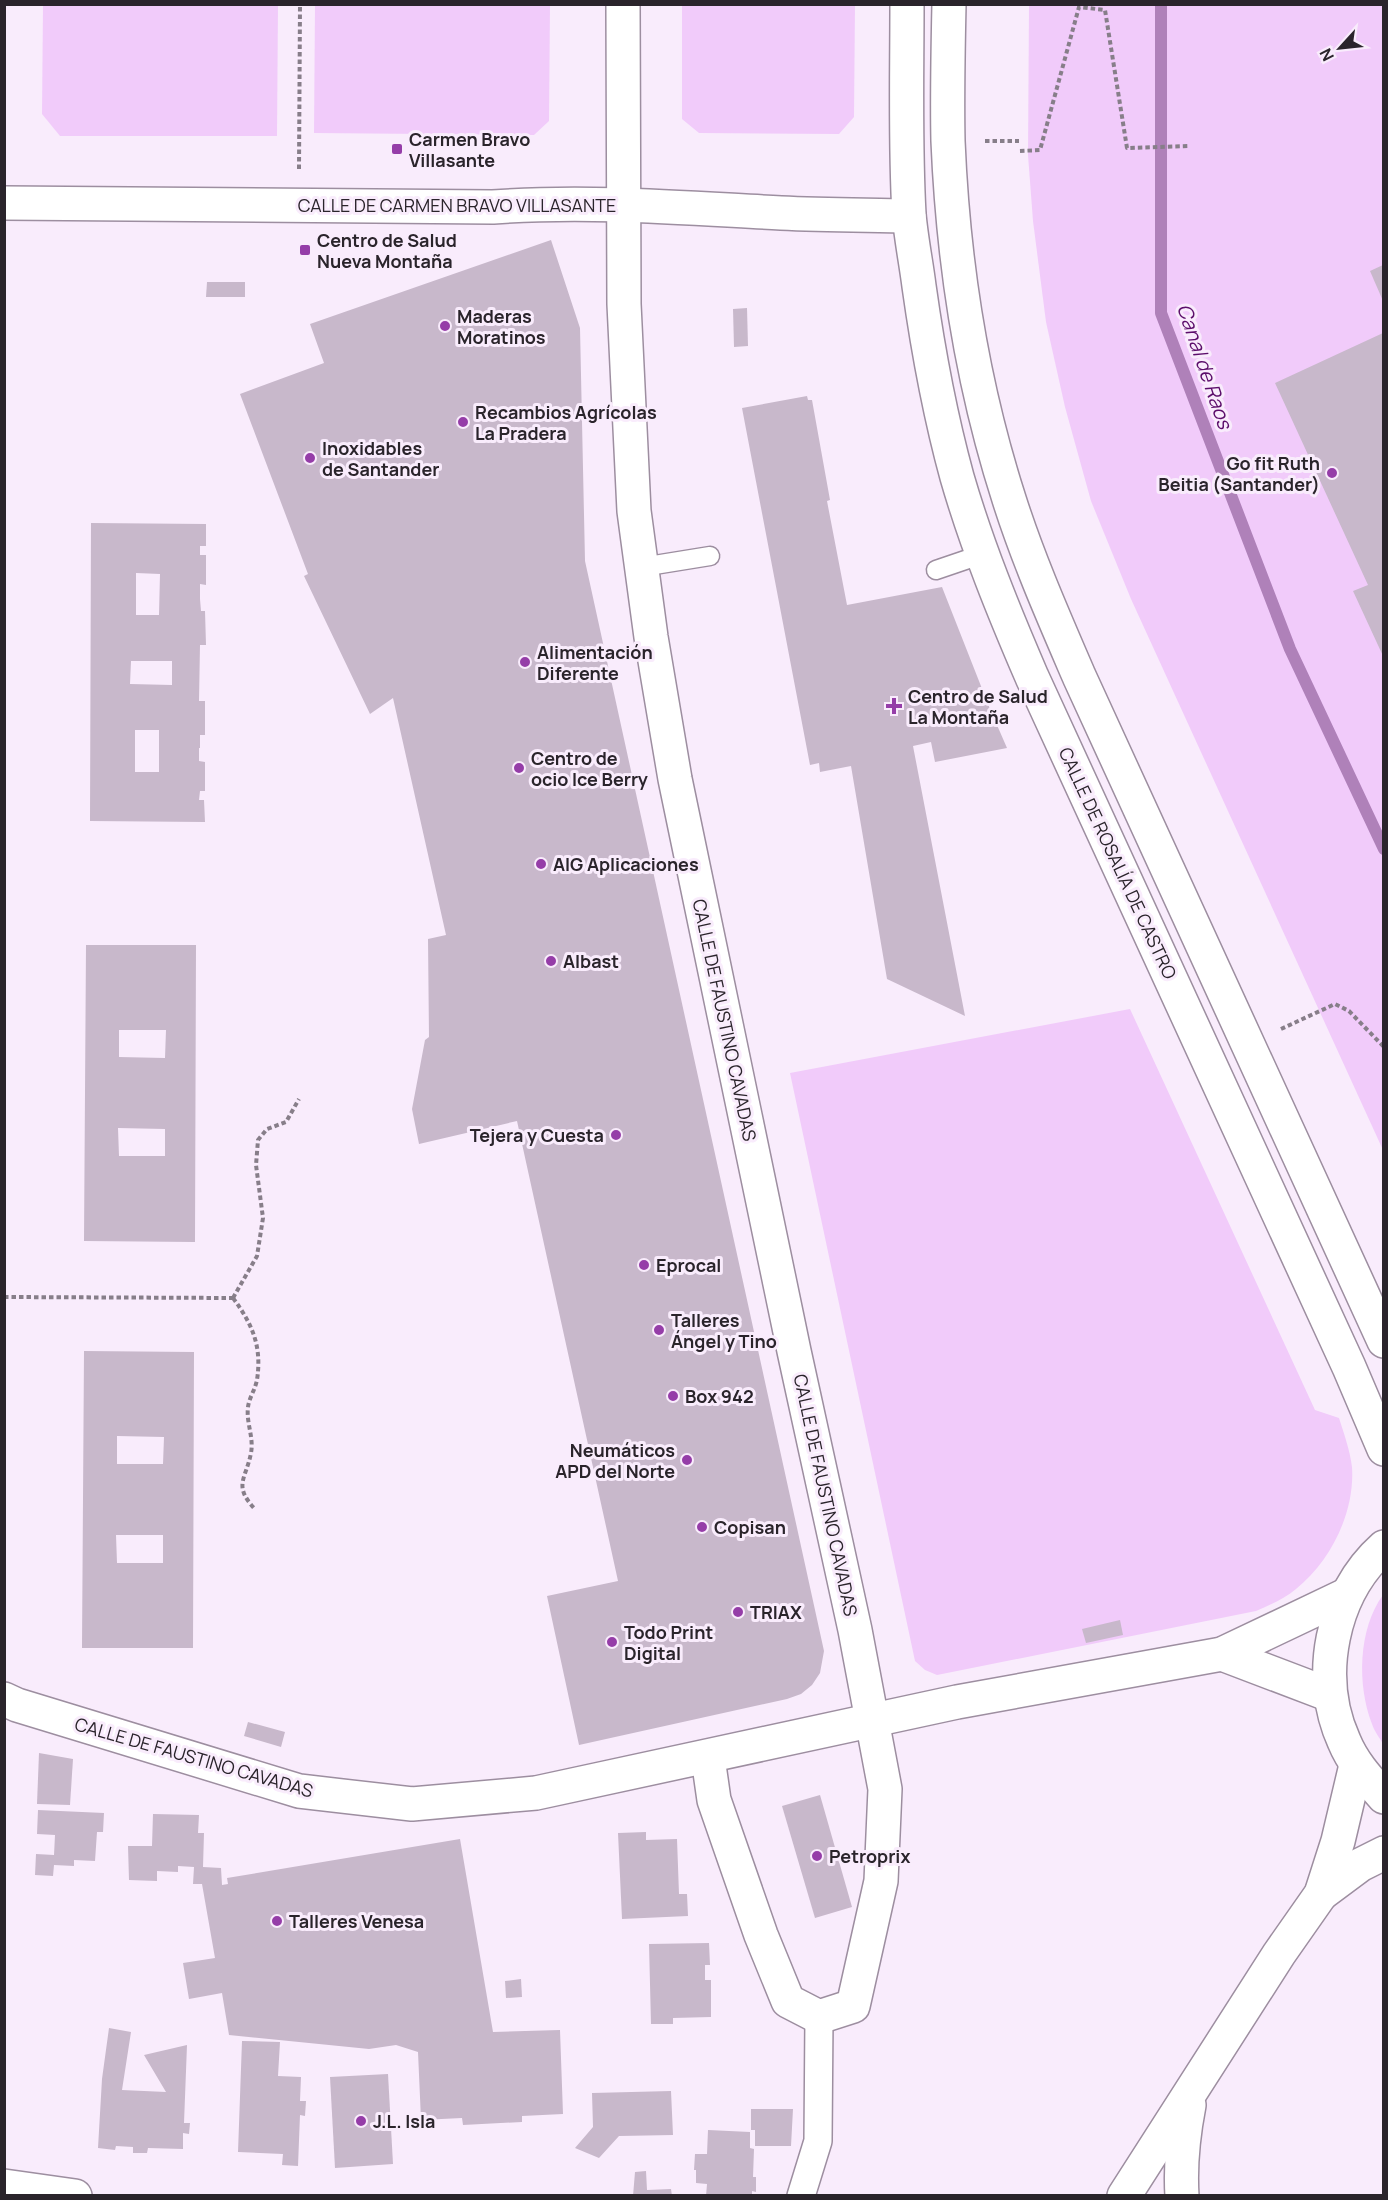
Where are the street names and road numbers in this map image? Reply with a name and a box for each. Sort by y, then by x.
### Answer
street label: CALLE DE CARMEN BRAVO VILLASANTE [298,193,616,217]
street label: CALLE DE ROSALÍA DE CASTRO [1054,743,1182,983]
street label: CALLE DE FAUSTINO CAVADAS [688,897,762,1143]
street label: CALLE DE FAUSTINO CAVADAS [789,1372,863,1618]
street label: CALLE DE FAUSTINO CAVADAS [72,1711,316,1803]

